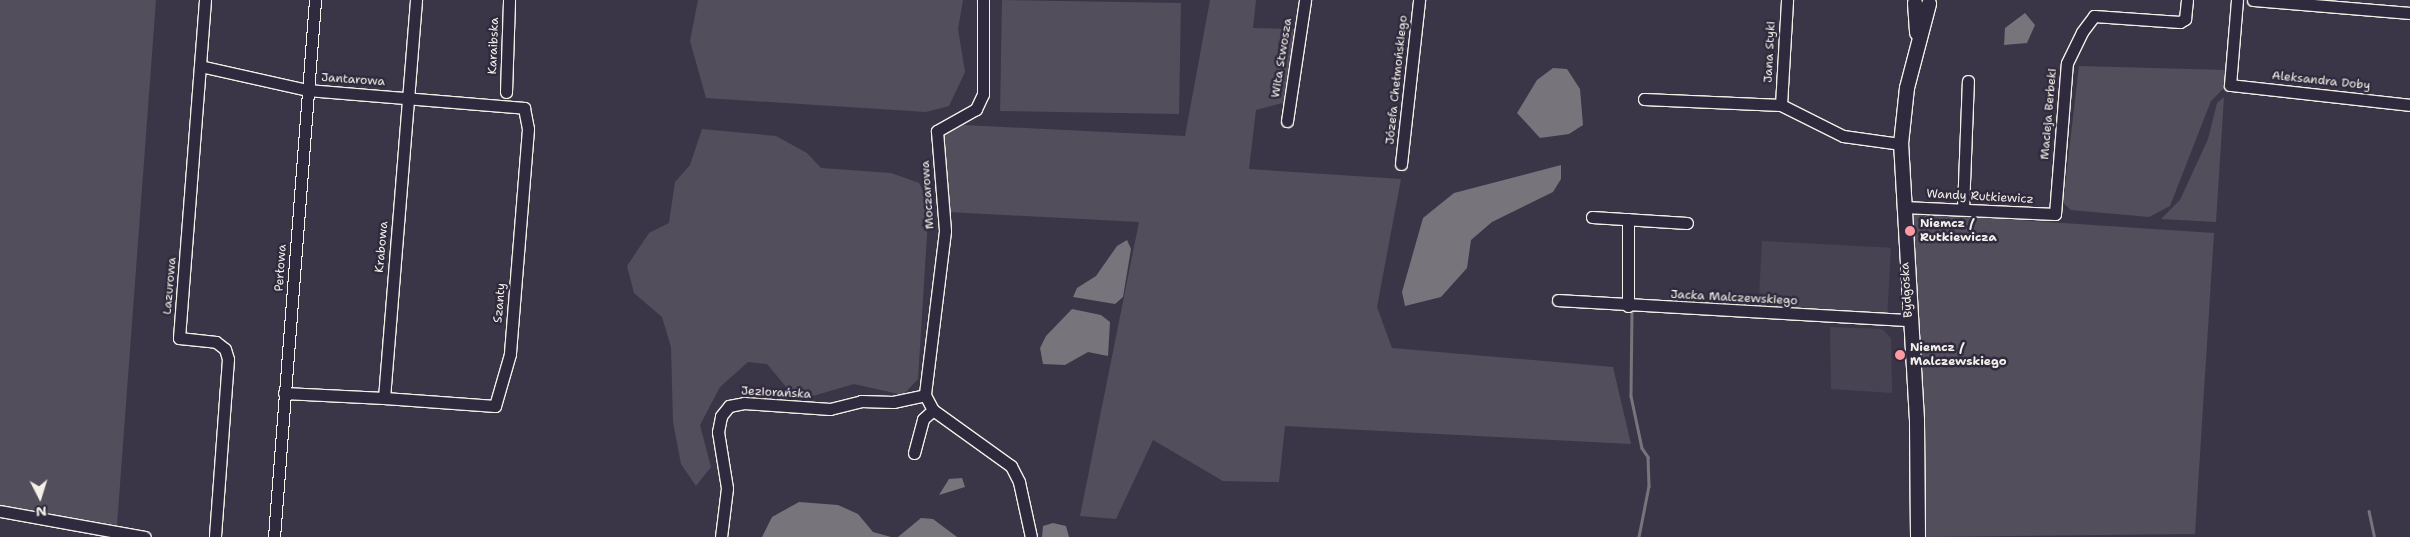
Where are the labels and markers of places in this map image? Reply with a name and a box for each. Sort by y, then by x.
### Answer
place label: Niemcz / Rutkiewicza [1920,217,1997,245]
marker: Niemcz / Rutkiewicza [1904,225,1916,237]
place label: Niemcz / Malczewskiego [1910,341,2007,369]
marker: Niemcz / Malczewskiego [1894,349,1906,361]

